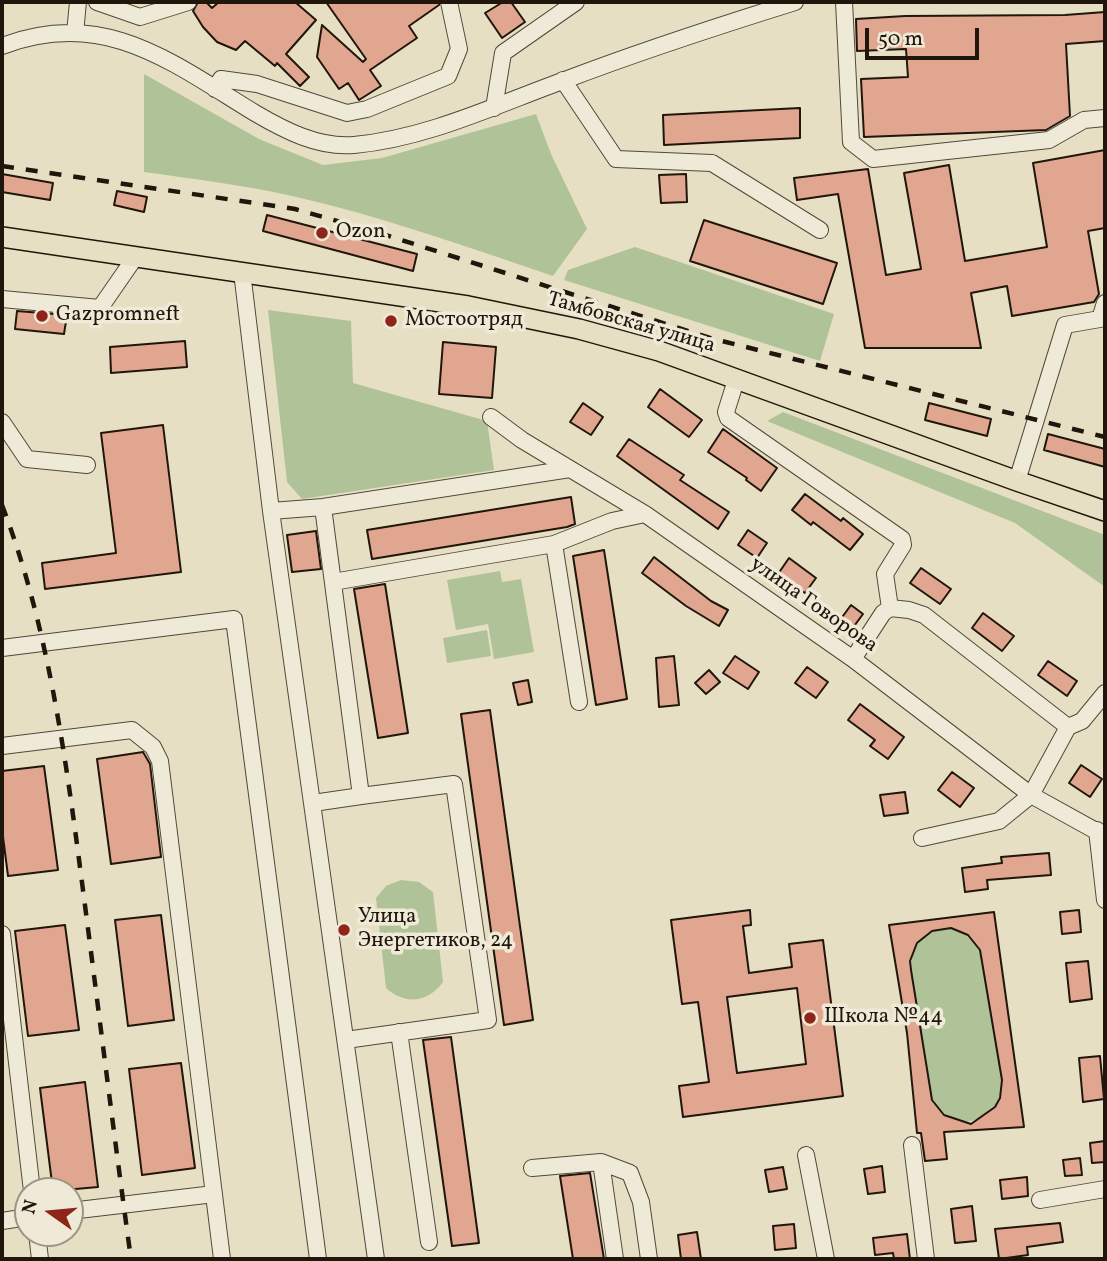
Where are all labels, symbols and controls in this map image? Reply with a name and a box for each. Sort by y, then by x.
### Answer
scale bar [869,14,983,58]
text: 50 m [878,25,923,54]
place label: Ozon [336,220,386,246]
marker: Ozon [314,225,330,241]
street label: Тамбовская улица [544,288,718,360]
place label: Gazpromneft [56,303,180,329]
marker: Gazpromneft [34,308,50,324]
place label: Мостоотряд [405,308,523,334]
marker: Мостоотряд [383,313,399,329]
street label: улица Говорова [744,553,882,659]
place label: Улица Энергетиков, 24 [358,905,513,955]
marker: Улица Энергетиков, 24 [336,922,352,938]
place label: Школа №44 [824,1005,943,1031]
marker: Школа №44 [802,1010,818,1026]
north arrow [14,1177,84,1247]
text: N [16,1197,45,1217]

